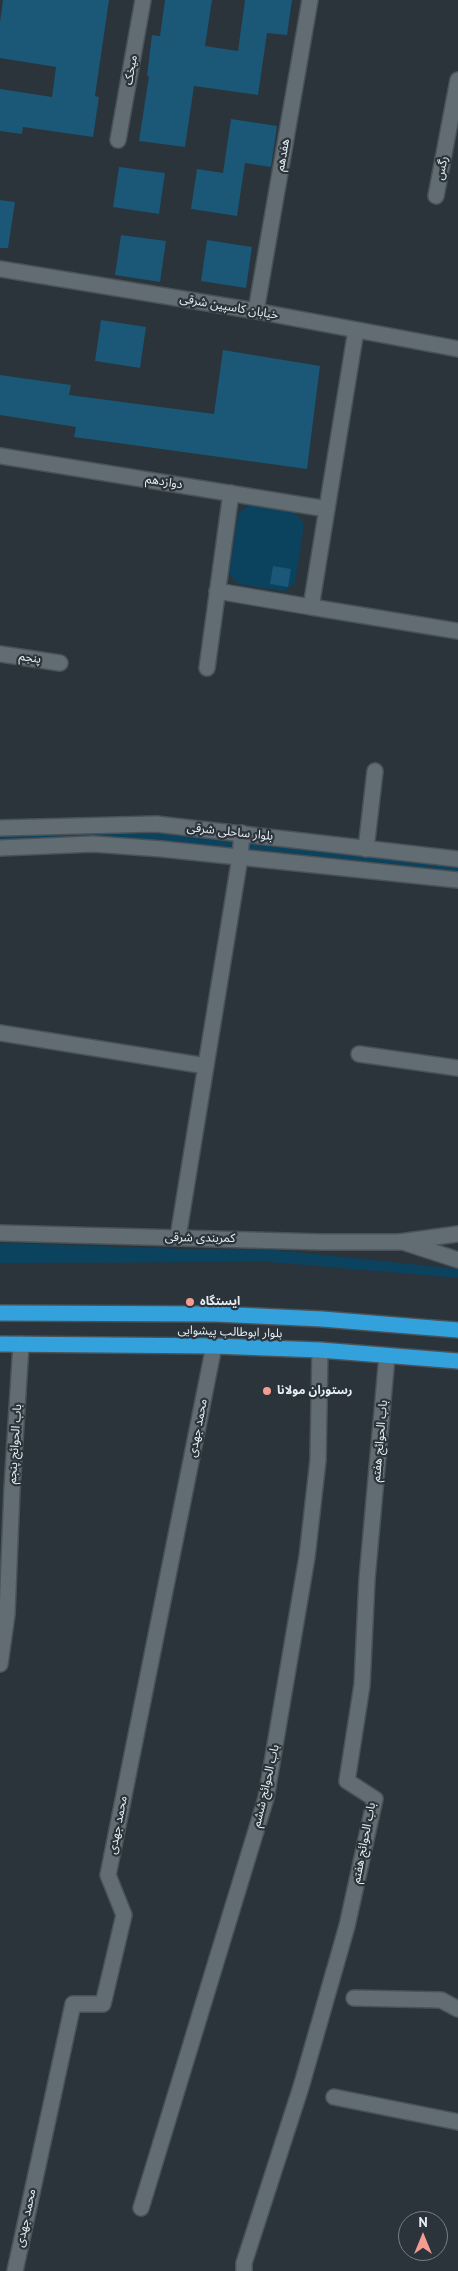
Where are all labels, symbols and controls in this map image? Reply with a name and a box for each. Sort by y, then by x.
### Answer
street label: میخک [121,54,141,86]
street label: هفدهم [273,138,293,172]
street label: رگس [433,155,451,181]
street label: خیابان کاسپین شرقی [179,291,279,323]
street label: دوازدهم [144,472,184,492]
street label: پنجم [18,649,42,667]
street label: بلوار ساحلی شرقی [186,820,274,844]
street label: کمربندی شرقی [165,1230,235,1246]
place label: ایستگاه [200,1295,240,1309]
marker: ایستگاه [184,1296,196,1308]
street label: بلوار ابوطالب پیشوایی [177,1323,283,1341]
place label: رستوران مولانا [277,1384,352,1398]
marker: رستوران مولانا [261,1385,273,1397]
street label: محمد جهدی [185,1398,211,1458]
street label: باب الحوائج هفتم [369,1399,391,1483]
street label: باب الحوائج پنجم [5,1403,25,1485]
street label: باب الحوائج ششم [249,1743,283,1829]
street label: محمد جهدی [105,1795,131,1855]
street label: باب الحوائج هفتم [349,1801,379,1885]
street label: محمد جهدی [13,2188,39,2248]
north arrow [398,2211,448,2261]
text: N [418,2213,428,2231]

